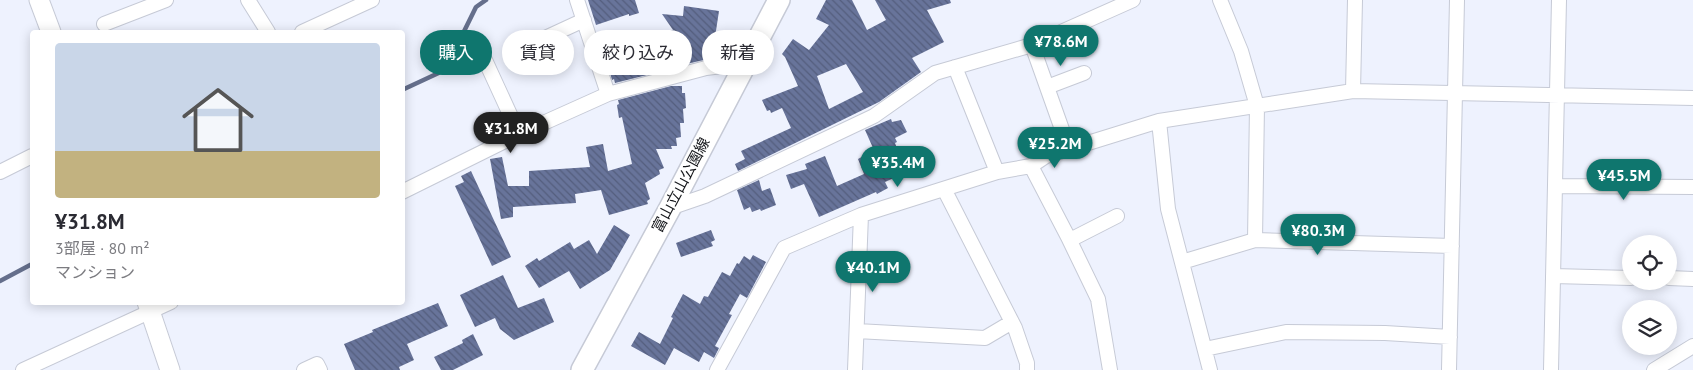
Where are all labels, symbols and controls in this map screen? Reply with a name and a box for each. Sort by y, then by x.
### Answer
pin: ¥78.6M [1020,24,1102,67]
chip: 購入 [420,30,492,75]
chip: 賃貸 [502,30,574,75]
chip: 絞り込み [584,30,692,75]
chip: 新着 [702,30,774,75]
text: ¥78.6M [1034,31,1088,51]
icon: home [173,75,263,165]
pin: ¥31.8M [470,112,552,154]
text: ¥31.8M [484,118,538,138]
pin: ¥25.2M [1014,126,1096,169]
text: ¥25.2M [1028,133,1082,153]
street label: 富山立山公園線 [648,134,714,236]
pin: ¥35.4M [857,146,939,188]
text: ¥35.4M [871,152,925,172]
pin: ¥45.5M [1583,158,1665,201]
text: ¥45.5M [1597,165,1651,185]
text: ¥31.8M [55,208,125,235]
pin: ¥80.3M [1277,214,1359,256]
text: ¥80.3M [1291,220,1345,240]
map controls [1622,235,1677,355]
button: locate [1622,235,1677,290]
text: 3部屋 · 80 m² [55,238,150,258]
pin: ¥40.1M [832,250,914,293]
text: ¥40.1M [846,257,900,277]
text: マンション [55,262,135,282]
button: layers [1622,300,1677,355]

